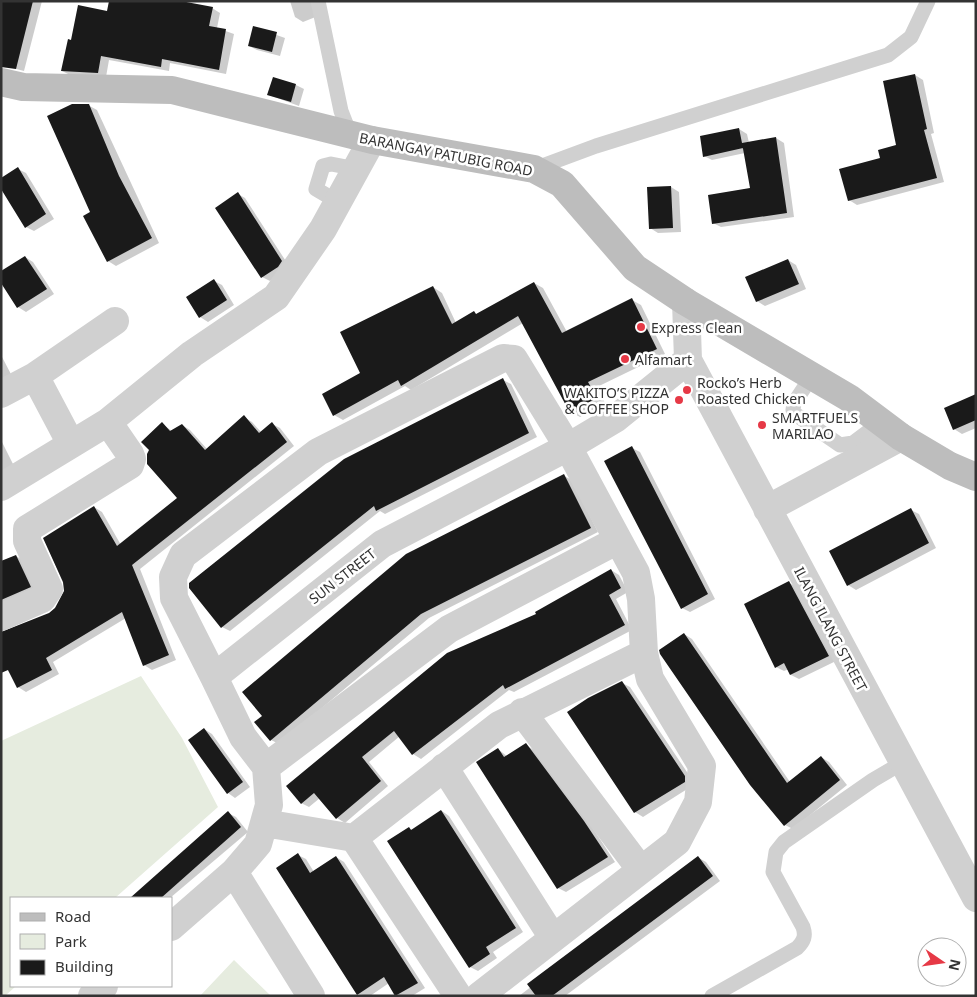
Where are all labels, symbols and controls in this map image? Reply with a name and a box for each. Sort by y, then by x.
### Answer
street label: BARANGAY PATUBIG ROAD [358,128,534,180]
place label: Express Clean [651,318,742,337]
marker: Express Clean [635,321,647,333]
place label: Alfamart [635,350,692,369]
marker: Alfamart [619,353,631,365]
place label: Rocko’s Herb Roasted Chicken [697,373,806,408]
place label: WAKITO’S PIZZA & COFFEE SHOP [564,383,669,418]
marker: Rocko’s Herb Roasted Chicken [681,384,693,396]
marker: WAKITO’S PIZZA & COFFEE SHOP [673,394,685,406]
place label: SMARTFUELS MARILAO [772,408,858,443]
marker: SMARTFUELS MARILAO [756,419,768,431]
street label: SUN STREET [305,544,379,608]
street label: ILANG ILANG STREET [790,563,872,695]
legend [10,897,172,987]
text: Road [55,906,91,926]
text: Park [55,931,87,951]
north arrow [917,937,967,987]
text: Building [55,956,113,976]
text: N [945,957,966,973]

